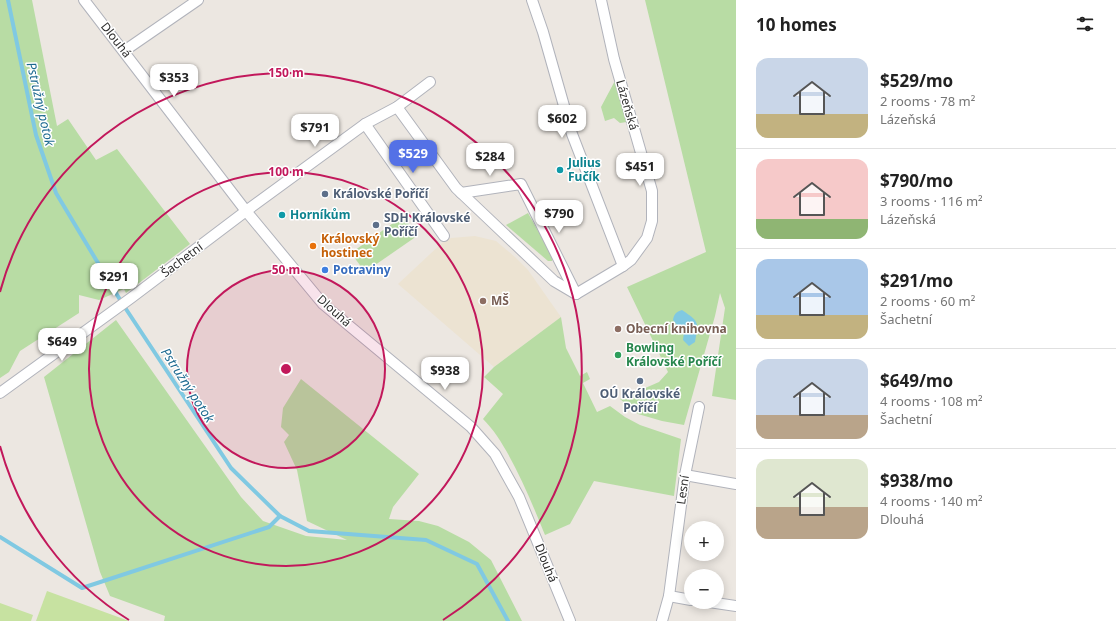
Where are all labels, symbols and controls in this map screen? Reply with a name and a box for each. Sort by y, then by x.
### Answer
text: 10 homes [756,13,837,36]
icon: filters [1074,13,1096,35]
street label: Dlouhá [97,18,136,61]
water label: Pstružný potok [23,60,60,148]
pin: $353 [150,64,198,98]
text: 150 m [268,64,304,81]
text: $353 [159,68,189,86]
text: $529/mo [880,69,953,92]
icon: home [788,74,836,122]
street label: Lázeňská [612,78,643,132]
text: 2 rooms · 78 m² [880,92,975,110]
pin: $602 [538,105,586,139]
text: $602 [547,109,577,127]
text: Lázeňská [880,110,936,128]
pin: $791 [291,114,339,148]
text: $791 [300,118,330,136]
pin: $529 [389,140,437,174]
pin: $284 [466,143,514,177]
text: $529 [398,144,428,162]
text: $284 [475,147,505,165]
pin: $451 [616,153,664,187]
place label: Julius Fučík [567,154,601,185]
text: $451 [625,157,655,175]
text: 100 m [268,163,304,180]
marker: Julius Fučík [555,165,565,175]
text: $790/mo [880,169,953,192]
icon: home [788,175,836,223]
place label: Královské Poříčí [333,185,430,202]
marker: Královské Poříčí [320,189,330,199]
text: 3 rooms · 116 m² [880,192,983,210]
pin: $790 [535,200,583,234]
text: $790 [544,204,574,222]
place label: Horníkům [290,206,350,223]
place label: SDH Královské Poříčí [384,209,470,240]
marker: Horníkům [277,210,287,220]
text: Lázeňská [880,210,936,228]
marker: SDH Královské Poříčí [371,220,381,230]
place label: Královský hostinec [321,230,379,261]
street label: Šachetní [157,238,207,281]
marker: Královský hostinec [308,241,318,251]
text: 50 m [272,261,300,278]
place label: Potraviny [333,261,391,278]
pin: $291 [90,263,138,297]
marker: Potraviny [320,265,330,275]
text: $291 [99,267,129,285]
text: $291/mo [880,269,953,292]
icon: home [788,275,836,323]
street label: Dlouhá [314,291,355,331]
place label: MŠ [491,292,509,309]
text: 2 rooms · 60 m² [880,292,975,310]
marker: MŠ [478,296,488,306]
text: Šachetní [880,310,932,328]
place label: Obecní knihovna [626,320,727,337]
marker: Obecní knihovna [613,324,623,334]
pin: $649 [38,328,86,362]
text: $649 [47,332,77,350]
place label: Bowling Královské Poříčí [626,339,723,370]
water label: Pstružný potok [157,344,219,426]
marker: Bowling Královské Poříčí [613,350,623,360]
pin: $938 [421,357,469,391]
text: $938 [430,361,460,379]
centre of rings [279,362,293,376]
text: $649/mo [880,369,953,392]
icon: home [788,375,836,423]
marker: OÚ Královské Poříčí [635,376,645,386]
place label: OÚ Královské Poříčí [600,385,680,416]
text: 4 rooms · 108 m² [880,392,983,410]
text: Šachetní [880,410,932,428]
text: $938/mo [880,469,953,492]
street label: Lesní [672,473,693,506]
icon: home [788,475,836,523]
text: 4 rooms · 140 m² [880,492,983,510]
text: Dlouhá [880,510,924,528]
map controls [684,521,724,609]
button: + [684,521,724,561]
street label: Dlouhá [531,541,562,585]
button: − [684,569,724,609]

